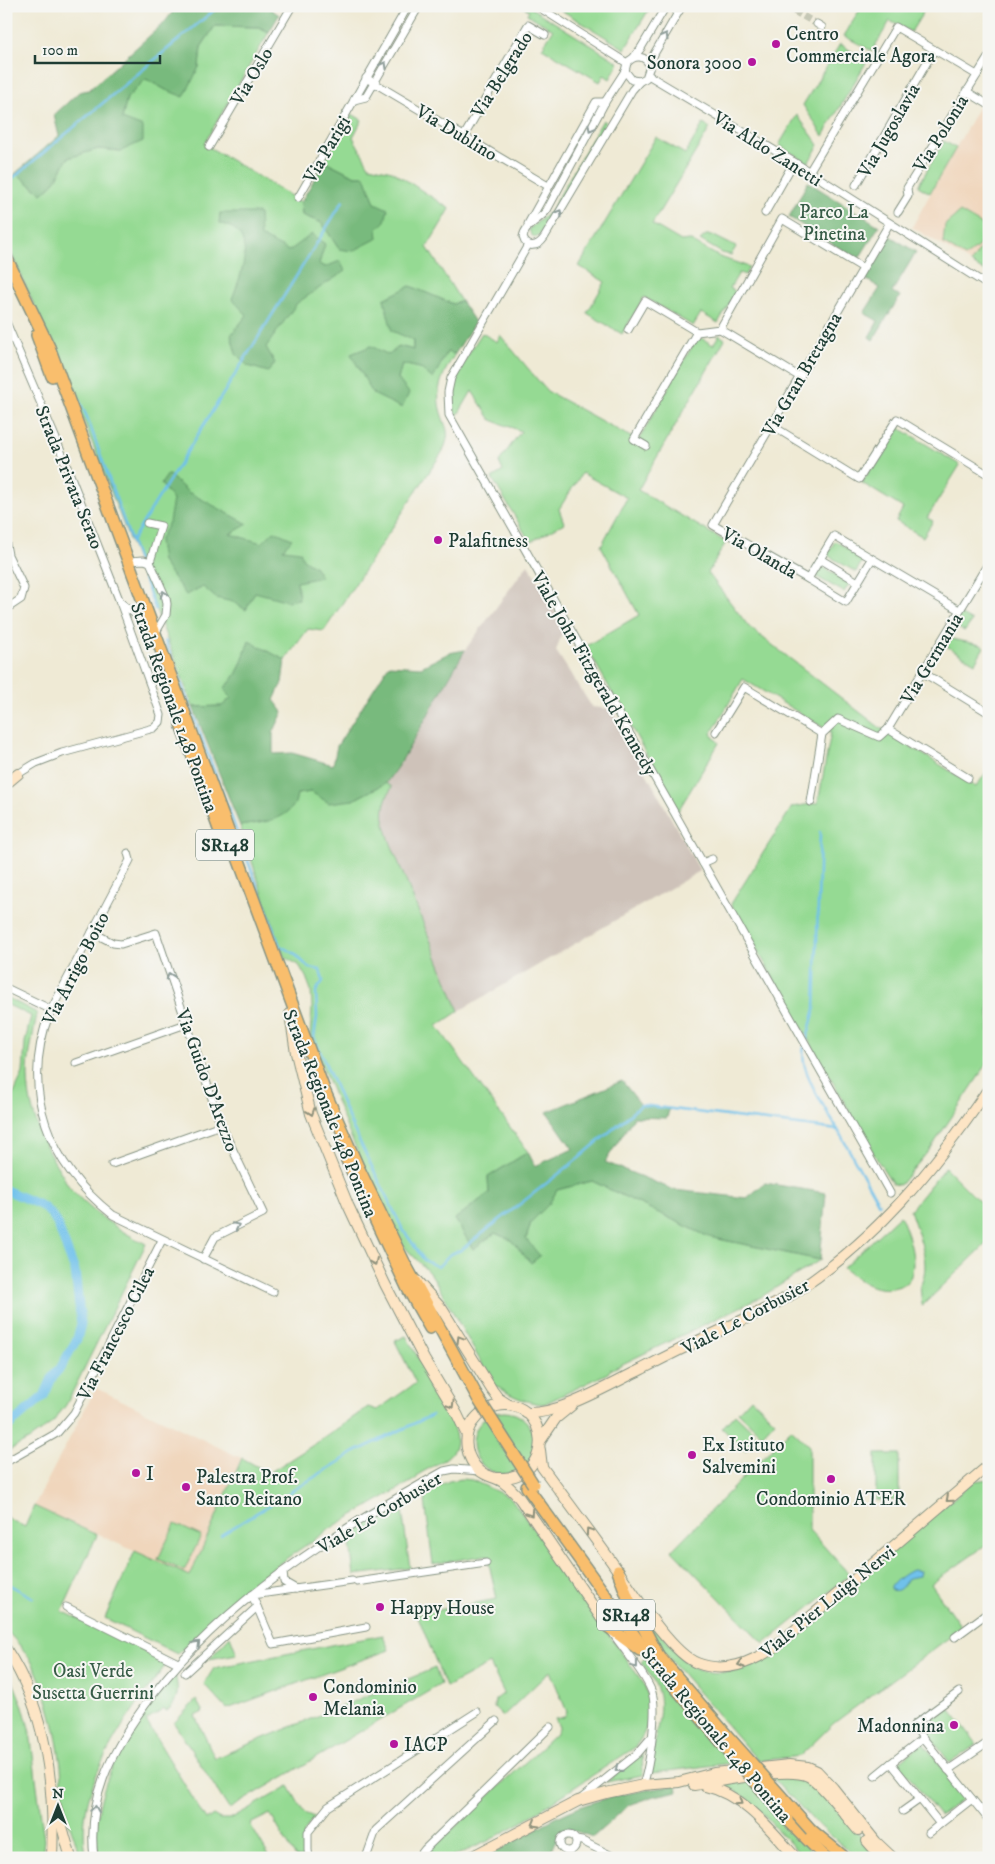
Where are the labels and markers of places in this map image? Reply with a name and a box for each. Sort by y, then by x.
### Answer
place label: Centro Commerciale Agora [786,23,936,68]
marker: Centro Commerciale Agora [770,38,782,50]
place label: Sonora 3000 [647,52,742,75]
marker: Sonora 3000 [746,56,758,68]
place label: Palafitness [448,530,528,553]
marker: Palafitness [432,534,444,546]
place label: Ex Istituto Salvemini [702,1434,785,1479]
marker: Ex Istituto Salvemini [686,1449,698,1461]
place label: I [146,1463,154,1486]
place label: Palestra Prof. Santo Reitano [196,1466,302,1511]
marker: I [130,1467,142,1479]
marker: Condominio ATER [825,1473,837,1485]
marker: Palestra Prof. Santo Reitano [180,1481,192,1493]
place label: Condominio ATER [756,1488,906,1511]
place label: Happy House [390,1597,495,1620]
marker: Happy House [374,1601,386,1613]
place label: Condominio Melania [323,1676,417,1721]
marker: Condominio Melania [307,1691,319,1703]
place label: Madonnina [857,1715,944,1738]
marker: Madonnina [948,1719,960,1731]
place label: IACP [404,1734,447,1757]
marker: IACP [388,1738,400,1750]

